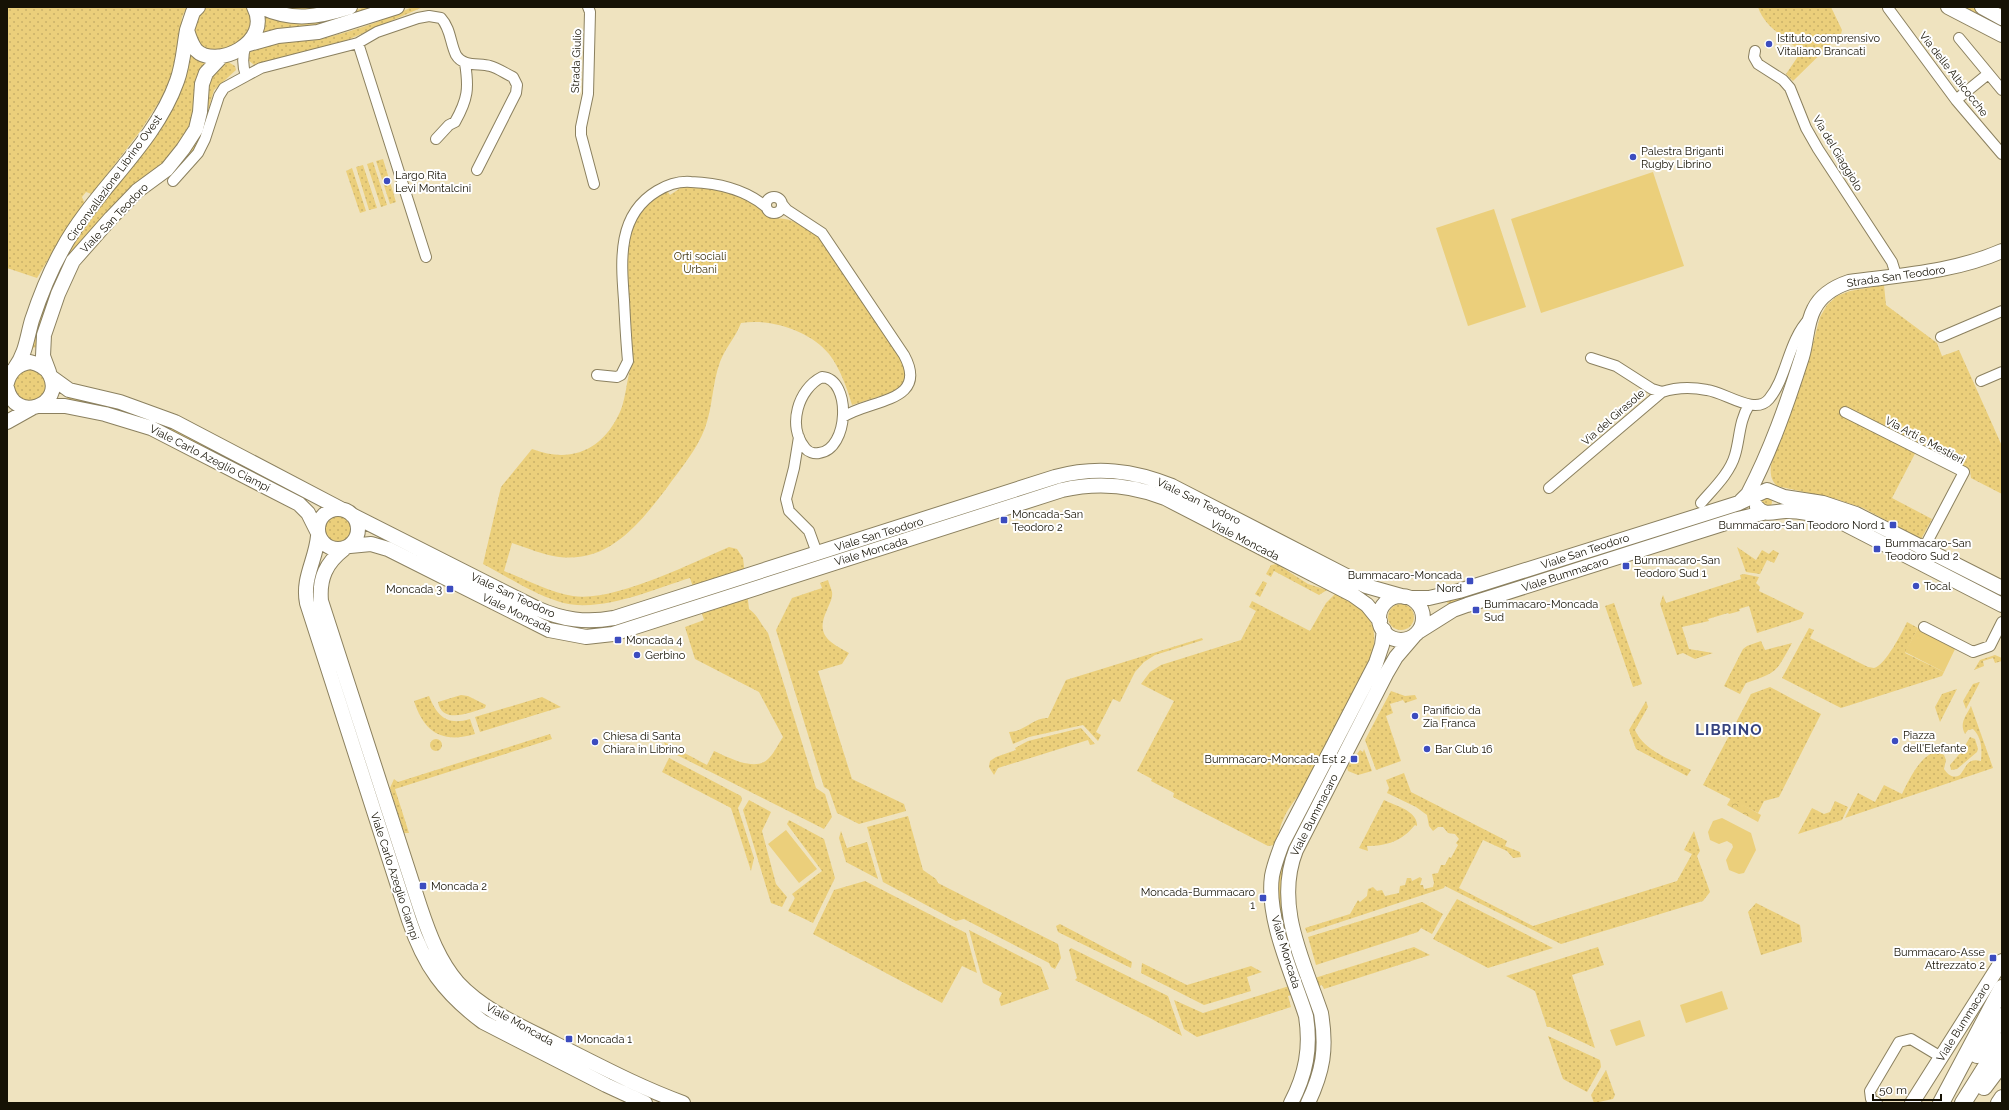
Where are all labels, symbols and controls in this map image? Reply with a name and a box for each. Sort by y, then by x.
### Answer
street label: Strada Giulio [569,28,584,93]
street label: Via delle Albicocche [1916,29,1991,120]
place label: Istituto comprensivo Vitaliano Brancati [1777,32,1881,58]
marker: Istituto comprensivo Vitaliano Brancati [1764,39,1774,49]
street label: Circonvallazione Librino Ovest [64,112,165,244]
street label: Via del Giaggiolo [1810,113,1865,194]
place label: Palestra Briganti Rugby Librino [1641,145,1724,171]
marker: Palestra Briganti Rugby Librino [1628,152,1638,162]
place label: Largo Rita Levi Montalcini [395,169,471,195]
marker: Largo Rita Levi Montalcini [382,176,392,186]
street label: Viale San Teodoro [78,180,151,256]
park label: Orti sociali Urbani [674,250,726,276]
street label: Strada San Teodoro [1846,263,1947,290]
street label: Via del Girasole [1579,386,1648,448]
street label: Via Arti e Mestieri [1883,414,1967,467]
street label: Viale Carlo Azeglio Ciampi [147,422,272,495]
street label: Viale San Teodoro [1155,475,1243,528]
place label: Moncada-San Teodoro 2 [1012,508,1083,534]
street label: Viale San Teodoro [833,515,925,554]
marker: Moncada-San Teodoro 2 [999,515,1009,525]
street label: Viale Moncada [1208,518,1281,563]
place label: Bummacaro-San Teodoro Nord 1 [1719,519,1885,532]
marker: Bummacaro-San Teodoro Nord 1 [1888,520,1898,530]
street label: Viale San Teodoro [1540,531,1631,572]
street label: Viale Moncada [833,534,909,569]
place label: Bummacaro-San Teodoro Sud 2 [1885,537,1971,563]
marker: Bummacaro-San Teodoro Sud 2 [1872,544,1882,554]
street label: Viale Bummacaro [1520,554,1611,595]
place label: Bummacaro-San Teodoro Sud 1 [1634,554,1720,580]
marker: Bummacaro-San Teodoro Sud 1 [1621,561,1631,571]
place label: Bummacaro-Moncada Nord [1348,569,1462,595]
street label: Viale San Teodoro [468,570,558,621]
marker: Bummacaro-Moncada Nord [1465,576,1475,586]
place label: Tocal [1924,580,1951,593]
marker: Tocal [1911,581,1921,591]
place label: Moncada 3 [386,583,442,596]
marker: Moncada 3 [445,584,455,594]
street label: Viale Moncada [480,591,554,636]
place label: Bummacaro-Moncada Sud [1484,598,1598,624]
marker: Bummacaro-Moncada Sud [1471,605,1481,615]
place label: Moncada 4 [626,634,682,647]
marker: Moncada 4 [613,635,623,645]
place label: Gerbino [645,649,686,662]
marker: Gerbino [632,650,642,660]
place label: Panificio da Zia Franca [1423,704,1481,730]
marker: Panificio da Zia Franca [1410,711,1420,721]
district label: LIBRINO [1695,721,1763,739]
place label: Piazza dell'Elefante [1903,729,1967,755]
place label: Chiesa di Santa Chiara in Librino [603,730,685,756]
marker: Piazza dell'Elefante [1890,736,1900,746]
marker: Chiesa di Santa Chiara in Librino [590,737,600,747]
place label: Bar Club 16 [1435,743,1493,756]
marker: Bar Club 16 [1422,744,1432,754]
place label: Bummacaro-Moncada Est 2 [1205,753,1346,766]
marker: Bummacaro-Moncada Est 2 [1349,754,1359,764]
street label: Viale Bummacaro [1288,772,1341,858]
street label: Viale Carlo Azeglio Ciampi [368,811,421,942]
place label: Moncada 2 [431,880,487,893]
marker: Moncada 2 [418,881,428,891]
place label: Moncada-Bummacaro 1 [1141,886,1255,912]
marker: Moncada-Bummacaro 1 [1258,893,1268,903]
street label: Viale Moncada [1268,914,1303,990]
place label: Bummacaro-Asse Attrezzato 2 [1894,946,1986,972]
marker: Bummacaro-Asse Attrezzato 2 [1988,953,1998,963]
street label: Viale Bummacaro [1934,980,1993,1064]
street label: Viale Moncada [484,1000,556,1048]
place label: Moncada 1 [577,1033,632,1046]
marker: Moncada 1 [564,1034,574,1044]
scale bar [1873,1076,1941,1102]
text: 50 m [1879,1083,1907,1097]

